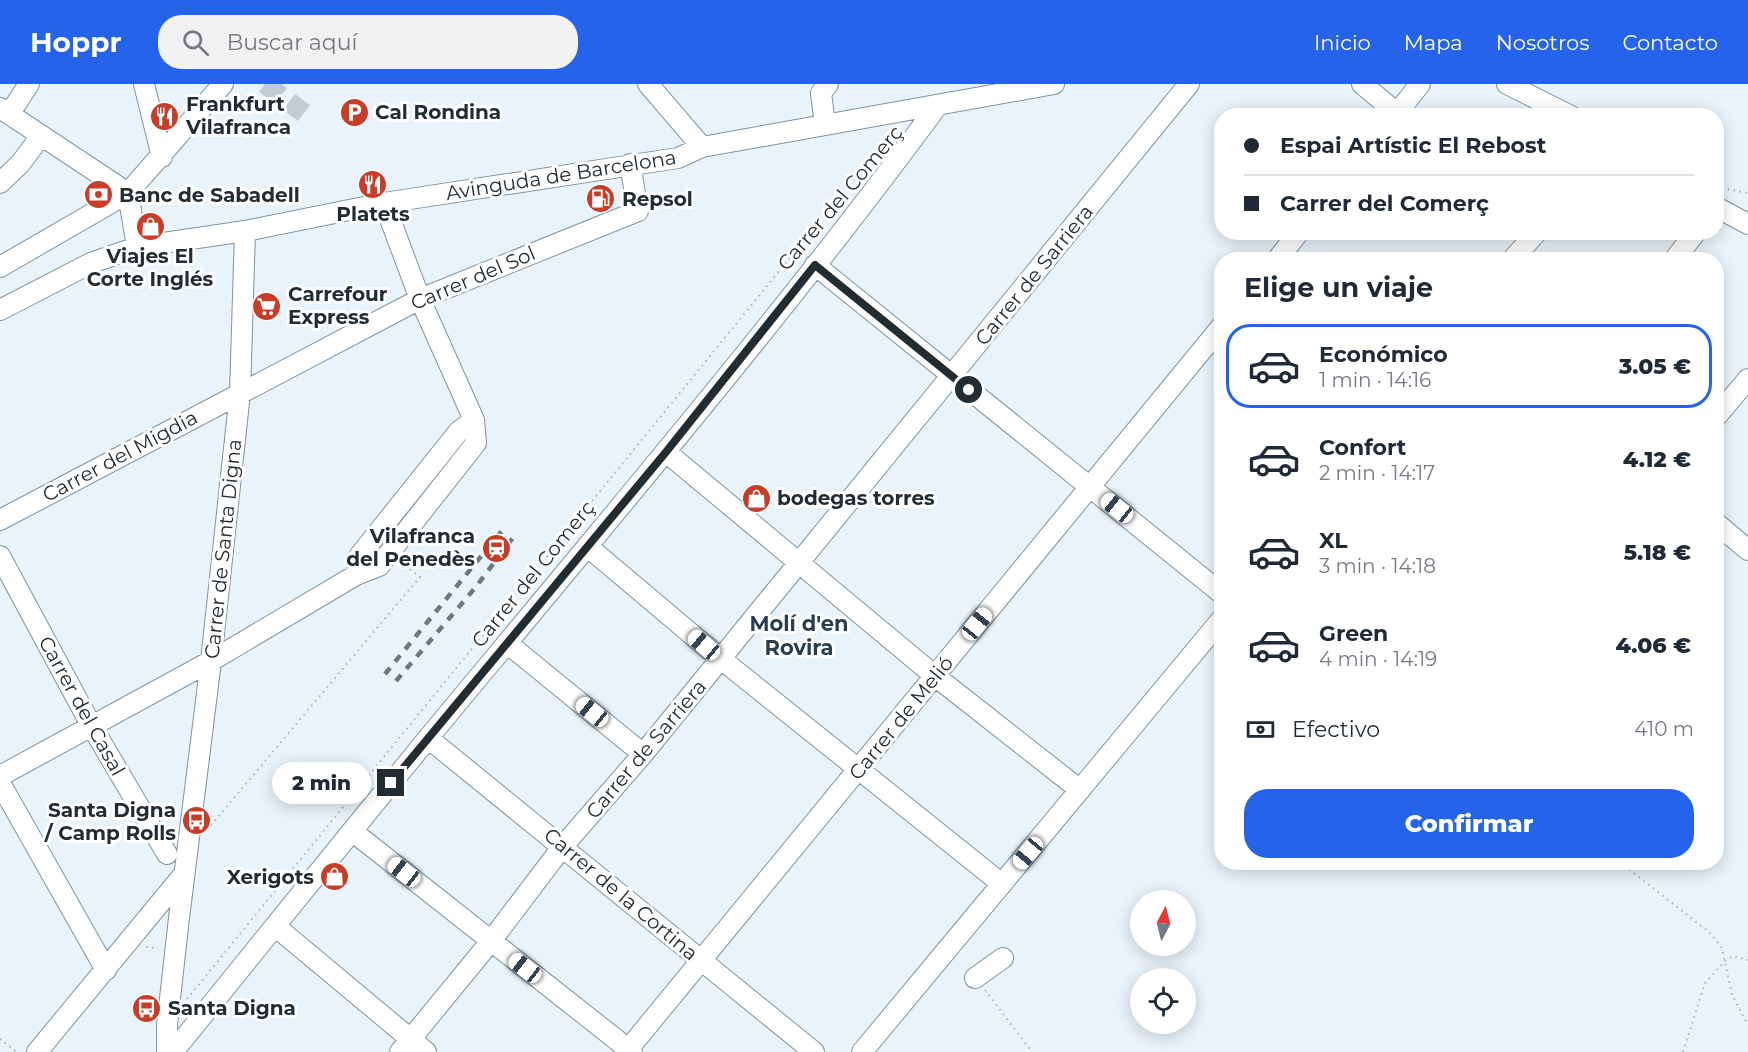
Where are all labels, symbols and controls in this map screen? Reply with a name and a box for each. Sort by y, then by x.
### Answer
search box [158,15,578,69]
text: Hoppr [30,25,122,59]
icon: search [179,26,212,59]
text: Buscar aquí [227,29,357,56]
text: Inicio [1314,30,1371,55]
text: Mapa [1404,30,1463,55]
text: Nosotros [1496,30,1589,55]
text: Contacto [1622,30,1718,55]
place label: Frankfurt Vilafranca [185,92,291,139]
parking icon: Cal Rondina [338,96,370,128]
restaurant icon: Frankfurt Vilafranca [149,100,181,132]
place label: Cal Rondina [375,100,501,124]
street label: Carrer del Comerç [772,121,908,275]
text: Espai Artístic El Rebost [1280,132,1546,159]
street label: Avinguda de Barcelona [444,145,678,205]
restaurant icon: Platets [357,168,389,200]
bank icon: Banc de Sabadell [82,179,114,211]
place label: Banc de Sabadell [119,183,300,207]
fuel station icon: Repsol [585,183,617,215]
place label: Repsol [622,187,693,211]
text: Carrer del Comerç [1280,190,1489,217]
street label: Carrer de Sarriera [970,200,1098,350]
place label: Platets [336,202,410,226]
shop icon: Viajes El Corte Inglés [134,210,166,242]
street label: Carrer del Sol [407,241,539,315]
place label: Viajes El Corte Inglés [87,244,214,291]
text: Elige un viaje [1244,271,1433,304]
place label: Carrefour Express [288,282,388,329]
supermarket icon: Carrefour Express [251,290,283,322]
icon: car [1247,339,1301,393]
text: Económico [1319,341,1448,368]
text: 3.05 € [1619,353,1691,380]
text: 1 min · 14:16 [1319,368,1431,392]
route start [955,376,982,403]
street label: Carrer del Migdia [38,405,202,507]
icon: car [1247,432,1301,486]
text: Confort [1319,434,1406,461]
street label: Carrer de Santa Digna [200,438,246,660]
text: 4.12 € [1623,446,1691,473]
text: 2 min · 14:17 [1319,461,1435,485]
shop icon: bodegas torres [740,482,772,514]
place label: bodegas torres [777,486,935,510]
car [1097,490,1137,526]
street label: Carrer del Comerç [467,496,599,652]
place label: Vilafranca del Penedès [346,524,475,571]
icon: car [1247,525,1301,579]
text: XL [1319,527,1348,554]
station icon: Vilafranca del Penedès [480,532,512,564]
text: 5.18 € [1624,539,1691,566]
text: 3 min · 14:18 [1319,554,1436,578]
car [959,604,995,644]
district label: Molí d'en Rovira [749,611,849,660]
icon: car [1247,618,1301,672]
text: Green [1319,620,1388,647]
car [684,627,724,663]
street label: Carrer del Casal [34,632,130,780]
text: 4.06 € [1615,632,1691,659]
text: 4 min · 14:19 [1319,647,1437,671]
street label: Carrer de Melió [844,651,958,785]
street label: Carrer de Sarriera [581,675,711,823]
car [572,694,612,730]
icon: cash [1244,713,1277,746]
text: Efectivo [1292,716,1380,743]
text: 410 m [1634,717,1694,741]
callout: 2 min [271,762,370,804]
route end [377,769,404,796]
text: 2 min [292,771,351,795]
button: Confirmar [1244,789,1694,858]
place label: Santa Digna / Camp Rolls [44,798,176,845]
bus stop icon: Santa Digna / Camp Rolls [181,805,213,837]
street label: Carrer de la Cortina [539,823,703,965]
car [1010,833,1046,873]
car [384,854,424,890]
shop icon: Xerigots [319,861,351,893]
place label: Xerigots [227,865,314,889]
north arrow [1130,890,1196,956]
map controls [1130,890,1196,1034]
car [505,950,545,986]
button: locate [1130,968,1196,1034]
bus stop icon: Santa Digna [131,992,163,1024]
place label: Santa Digna [168,996,296,1020]

